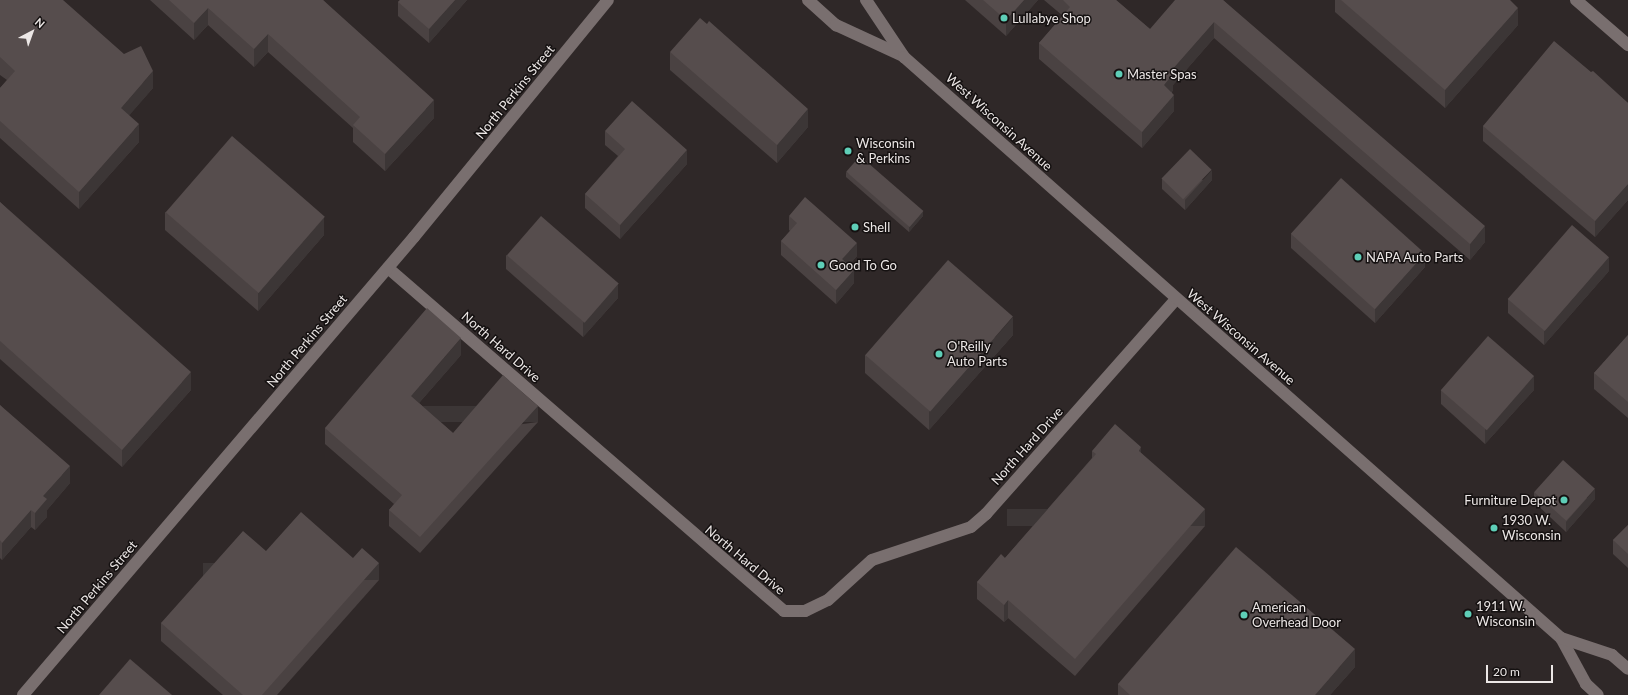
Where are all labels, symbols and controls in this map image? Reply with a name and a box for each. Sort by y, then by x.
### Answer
place label: Lullabye Shop [1012,10,1091,26]
north arrow [12,12,52,52]
marker: Lullabye Shop [999,13,1009,23]
text: N [33,15,48,30]
street label: North Perkins Street [472,42,558,142]
place label: Master Spas [1127,66,1197,82]
marker: Master Spas [1114,69,1124,79]
street label: West Wisconsin Avenue [942,70,1056,174]
place label: Wisconsin & Perkins [856,136,915,167]
marker: Wisconsin & Perkins [843,146,853,156]
place label: Shell [863,219,890,235]
marker: Shell [850,222,860,232]
place label: NAPA Auto Parts [1366,249,1464,265]
marker: NAPA Auto Parts [1353,252,1363,262]
place label: Good To Go [829,257,897,273]
marker: Good To Go [816,260,826,270]
street label: West Wisconsin Avenue [1184,286,1298,388]
street label: North Perkins Street [264,291,350,391]
street label: North Hard Drive [458,309,544,385]
place label: O'Reilly Auto Parts [947,339,1007,370]
marker: O'Reilly Auto Parts [934,349,944,359]
street label: North Hard Drive [988,404,1066,488]
place label: Furniture Depot [1464,492,1556,508]
marker: Furniture Depot [1559,495,1569,505]
place label: 1930 W. Wisconsin [1502,513,1561,544]
street label: North Hard Drive [702,522,788,598]
marker: 1930 W. Wisconsin [1489,523,1499,533]
street label: North Perkins Street [54,537,140,637]
place label: 1911 W. Wisconsin [1476,599,1535,630]
place label: American Overhead Door [1252,600,1341,631]
marker: 1911 W. Wisconsin [1463,609,1473,619]
marker: American Overhead Door [1239,610,1249,620]
scale bar [1488,657,1555,683]
text: 20 m [1493,664,1520,679]

